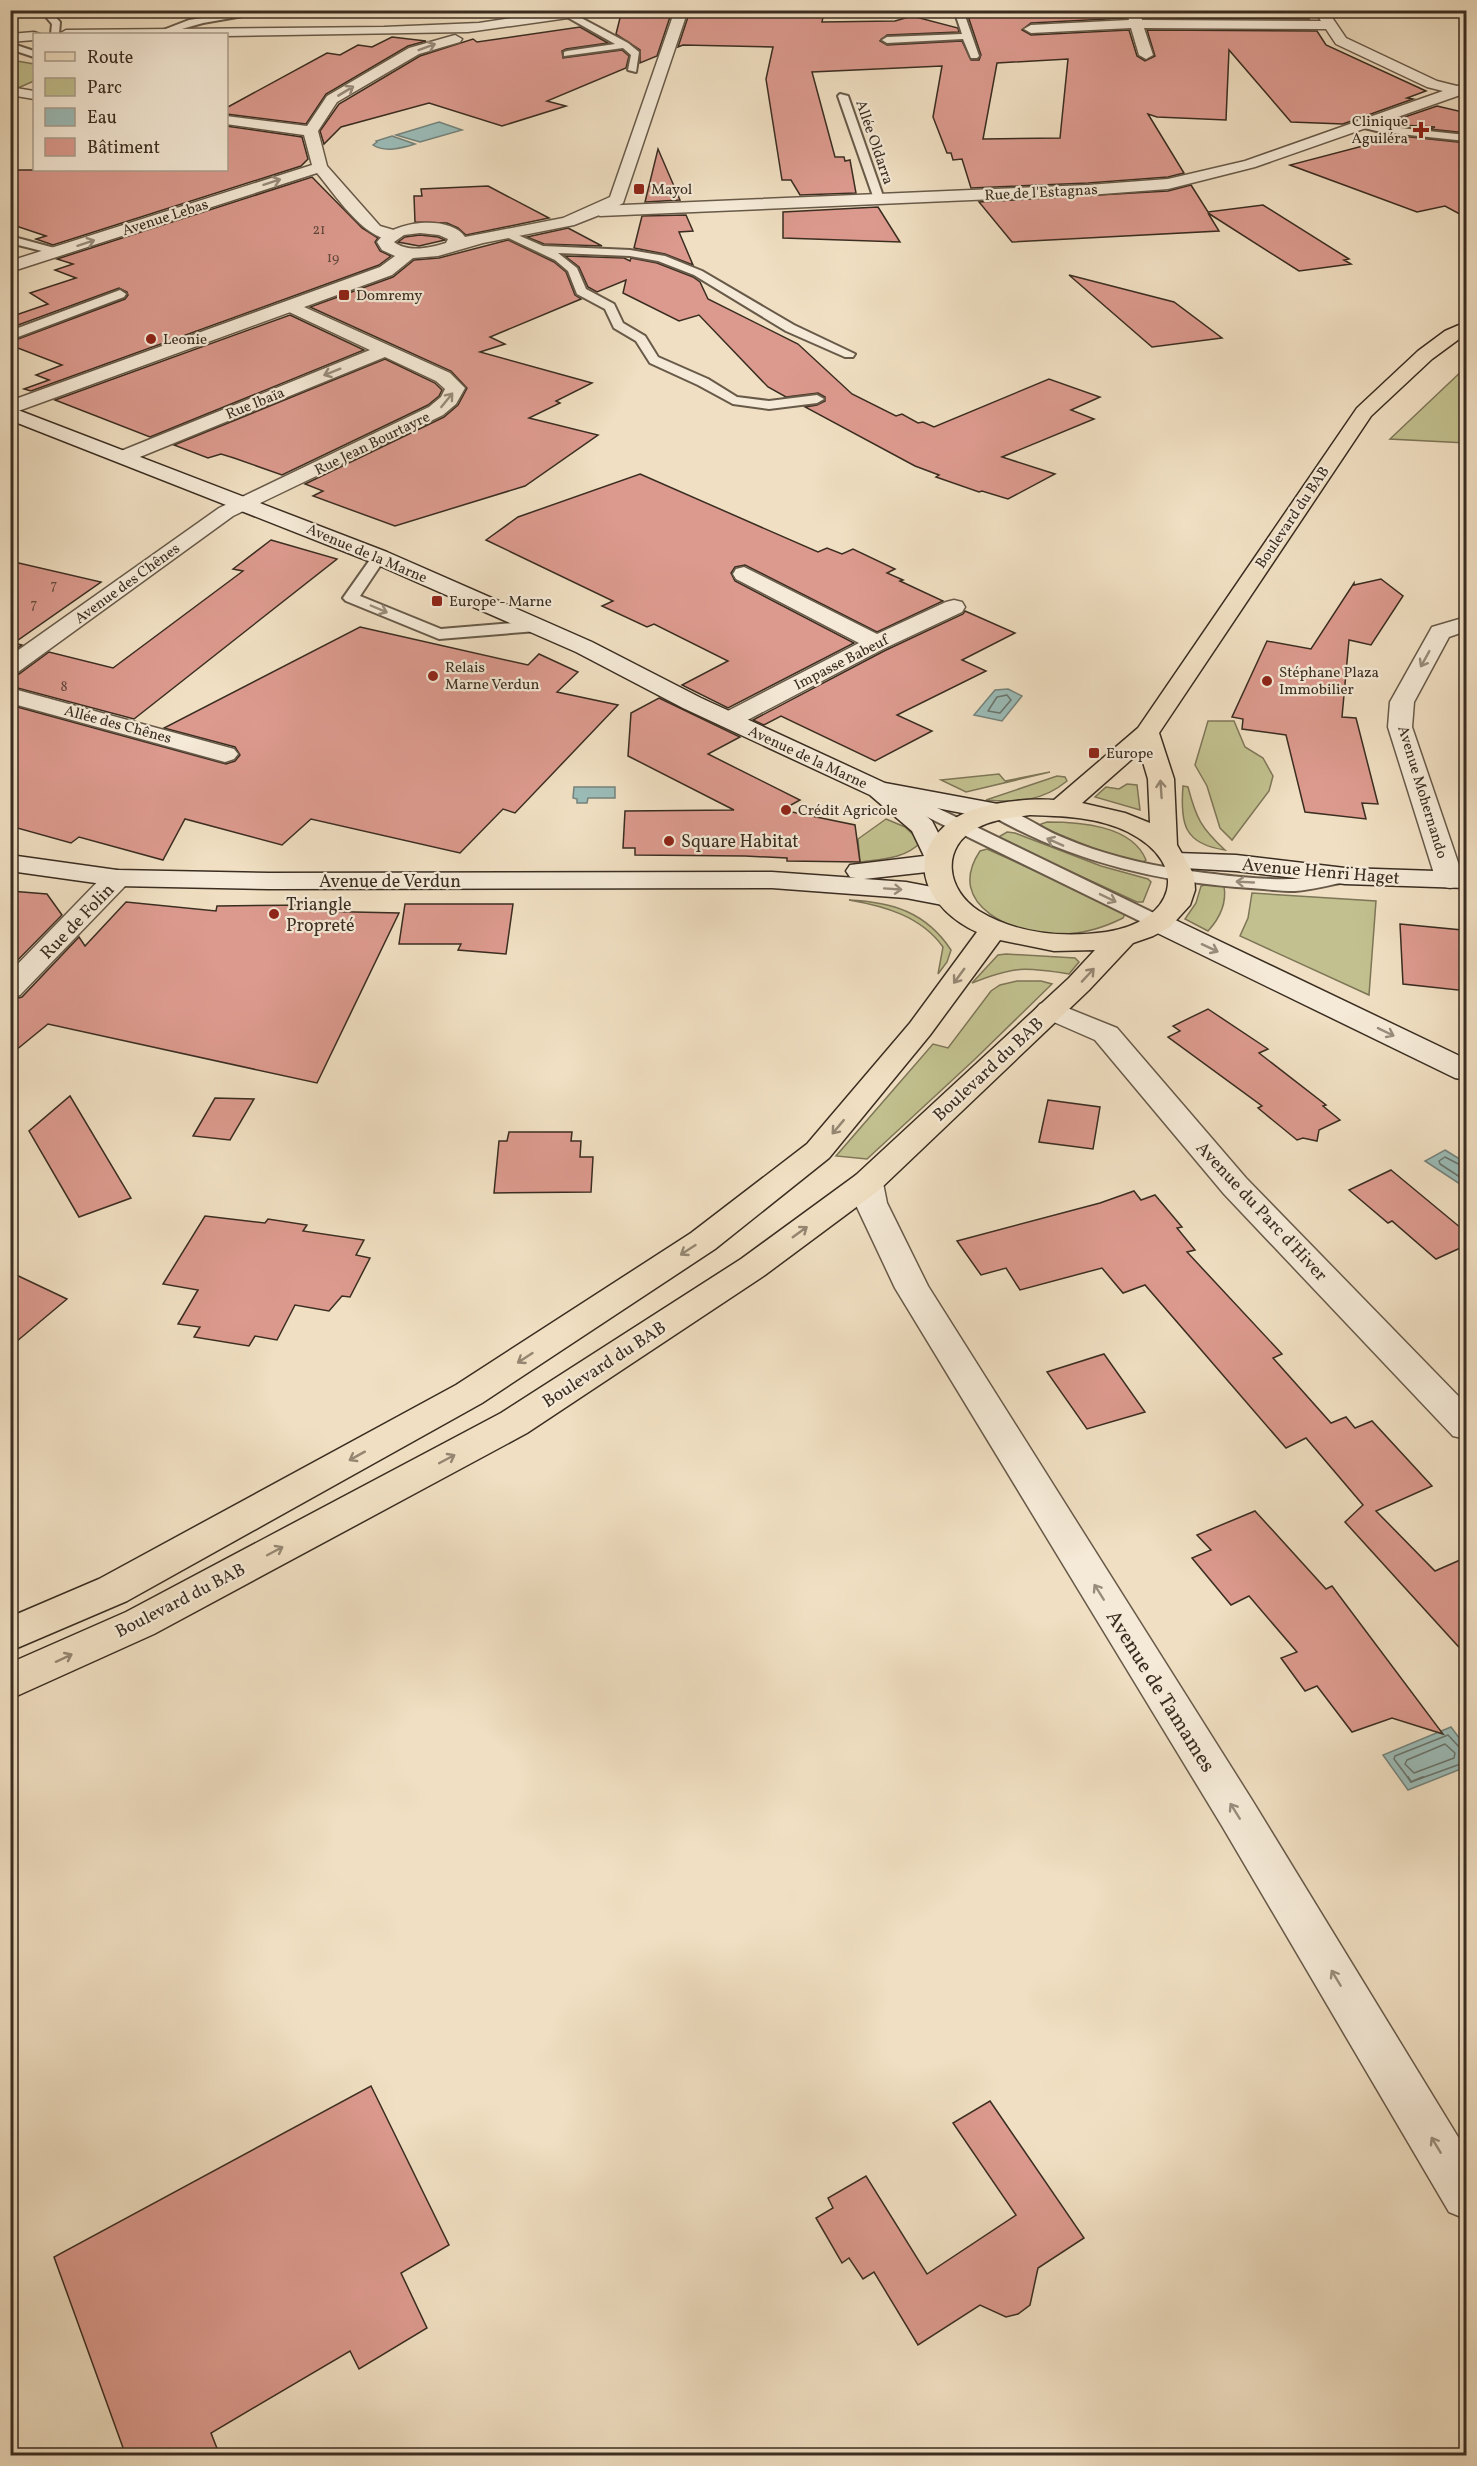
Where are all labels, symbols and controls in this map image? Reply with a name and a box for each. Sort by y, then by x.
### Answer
legend [33,33,228,171]
one-way arrow [417,41,435,52]
text: Route [87,46,133,71]
text: Parc [87,76,122,101]
one-way arrow [337,84,354,96]
street label: Allée Oldarra [849,97,898,188]
text: Eau [87,106,117,131]
place label: Clinique Aguiléra [1351,112,1408,150]
marker: Clinique Aguiléra [1412,121,1430,139]
text: Bâtiment [87,136,160,161]
one-way arrow [262,176,281,187]
place label: Mayol [651,180,692,201]
street label: Rue de l'Estagnas [984,180,1098,207]
marker: Mayol [632,182,646,196]
street label: Avenue Lebas [120,195,211,242]
house number: 21 [313,221,325,240]
one-way arrow [76,236,95,247]
house number: 19 [327,249,339,268]
place label: Domremy [356,286,422,307]
marker: Domremy [337,288,351,302]
place label: Leonie [163,330,207,351]
marker: Leonie [144,332,158,346]
one-way arrow [323,367,342,378]
street label: Rue Ibaïa [223,383,288,426]
one-way arrow [440,392,453,408]
street label: Rue Jean Bourtayre [311,407,434,481]
street label: Boulevard du BAB [1251,463,1335,573]
street label: Avenue de la Marne [303,519,430,589]
street label: Avenue des Chênes [71,539,185,630]
house number: 7 [51,576,58,595]
place label: Europe - Marne [449,592,552,613]
marker: Europe - Marne [430,594,444,608]
house number: 7 [31,595,38,614]
one-way arrow [369,604,387,616]
street label: Impasse Babeuf [791,630,894,696]
one-way arrow [1419,650,1431,667]
place label: Relais Marne Verdun [445,658,540,696]
place label: Stéphane Plaza Immobilier [1279,663,1379,701]
marker: Relais Marne Verdun [426,669,440,683]
marker: Stéphane Plaza Immobilier [1260,674,1274,688]
house number: 8 [60,678,68,697]
street label: Allée des Chênes [62,701,173,750]
street label: Avenue de la Marne [744,722,870,795]
street label: Avenue Mohernando [1391,724,1452,861]
place label: Europe [1106,744,1153,765]
marker: Europe [1087,746,1101,760]
one-way arrow [1156,779,1167,799]
place label: Crédit Agricole [798,801,898,822]
marker: Crédit Agricole [779,803,793,817]
place label: Square Habitat [681,830,799,855]
marker: Square Habitat [662,834,676,848]
one-way arrow [1046,836,1065,847]
street label: Avenue Henri Haget [1241,853,1401,892]
street label: Avenue de Verdun [319,870,461,895]
one-way arrow [1235,876,1255,887]
street label: Rue de Folin [35,878,121,966]
one-way arrow [882,884,902,895]
place label: Triangle Propreté [286,893,355,939]
one-way arrow [1099,893,1117,905]
marker: Triangle Propreté [267,907,281,921]
one-way arrow [1200,943,1218,955]
one-way arrow [1081,967,1095,982]
one-way arrow [953,968,965,984]
street label: Boulevard du BAB [928,1012,1050,1128]
one-way arrow [1376,1026,1394,1038]
one-way arrow [831,1119,845,1134]
street label: Avenue du Parc d'Hiver [1189,1137,1333,1288]
one-way arrow [791,1226,807,1238]
one-way arrow [680,1245,697,1257]
street label: Boulevard du BAB [538,1316,672,1415]
one-way arrow [517,1352,534,1364]
one-way arrow [349,1450,366,1462]
one-way arrow [438,1453,455,1465]
one-way arrow [266,1545,283,1557]
street label: Boulevard du BAB [111,1558,250,1645]
one-way arrow [1093,1584,1105,1601]
street label: Avenue de Tamames [1098,1605,1221,1778]
one-way arrow [54,1651,72,1663]
one-way arrow [1229,1803,1241,1820]
one-way arrow [1329,1970,1341,1987]
one-way arrow [1430,2137,1442,2154]

